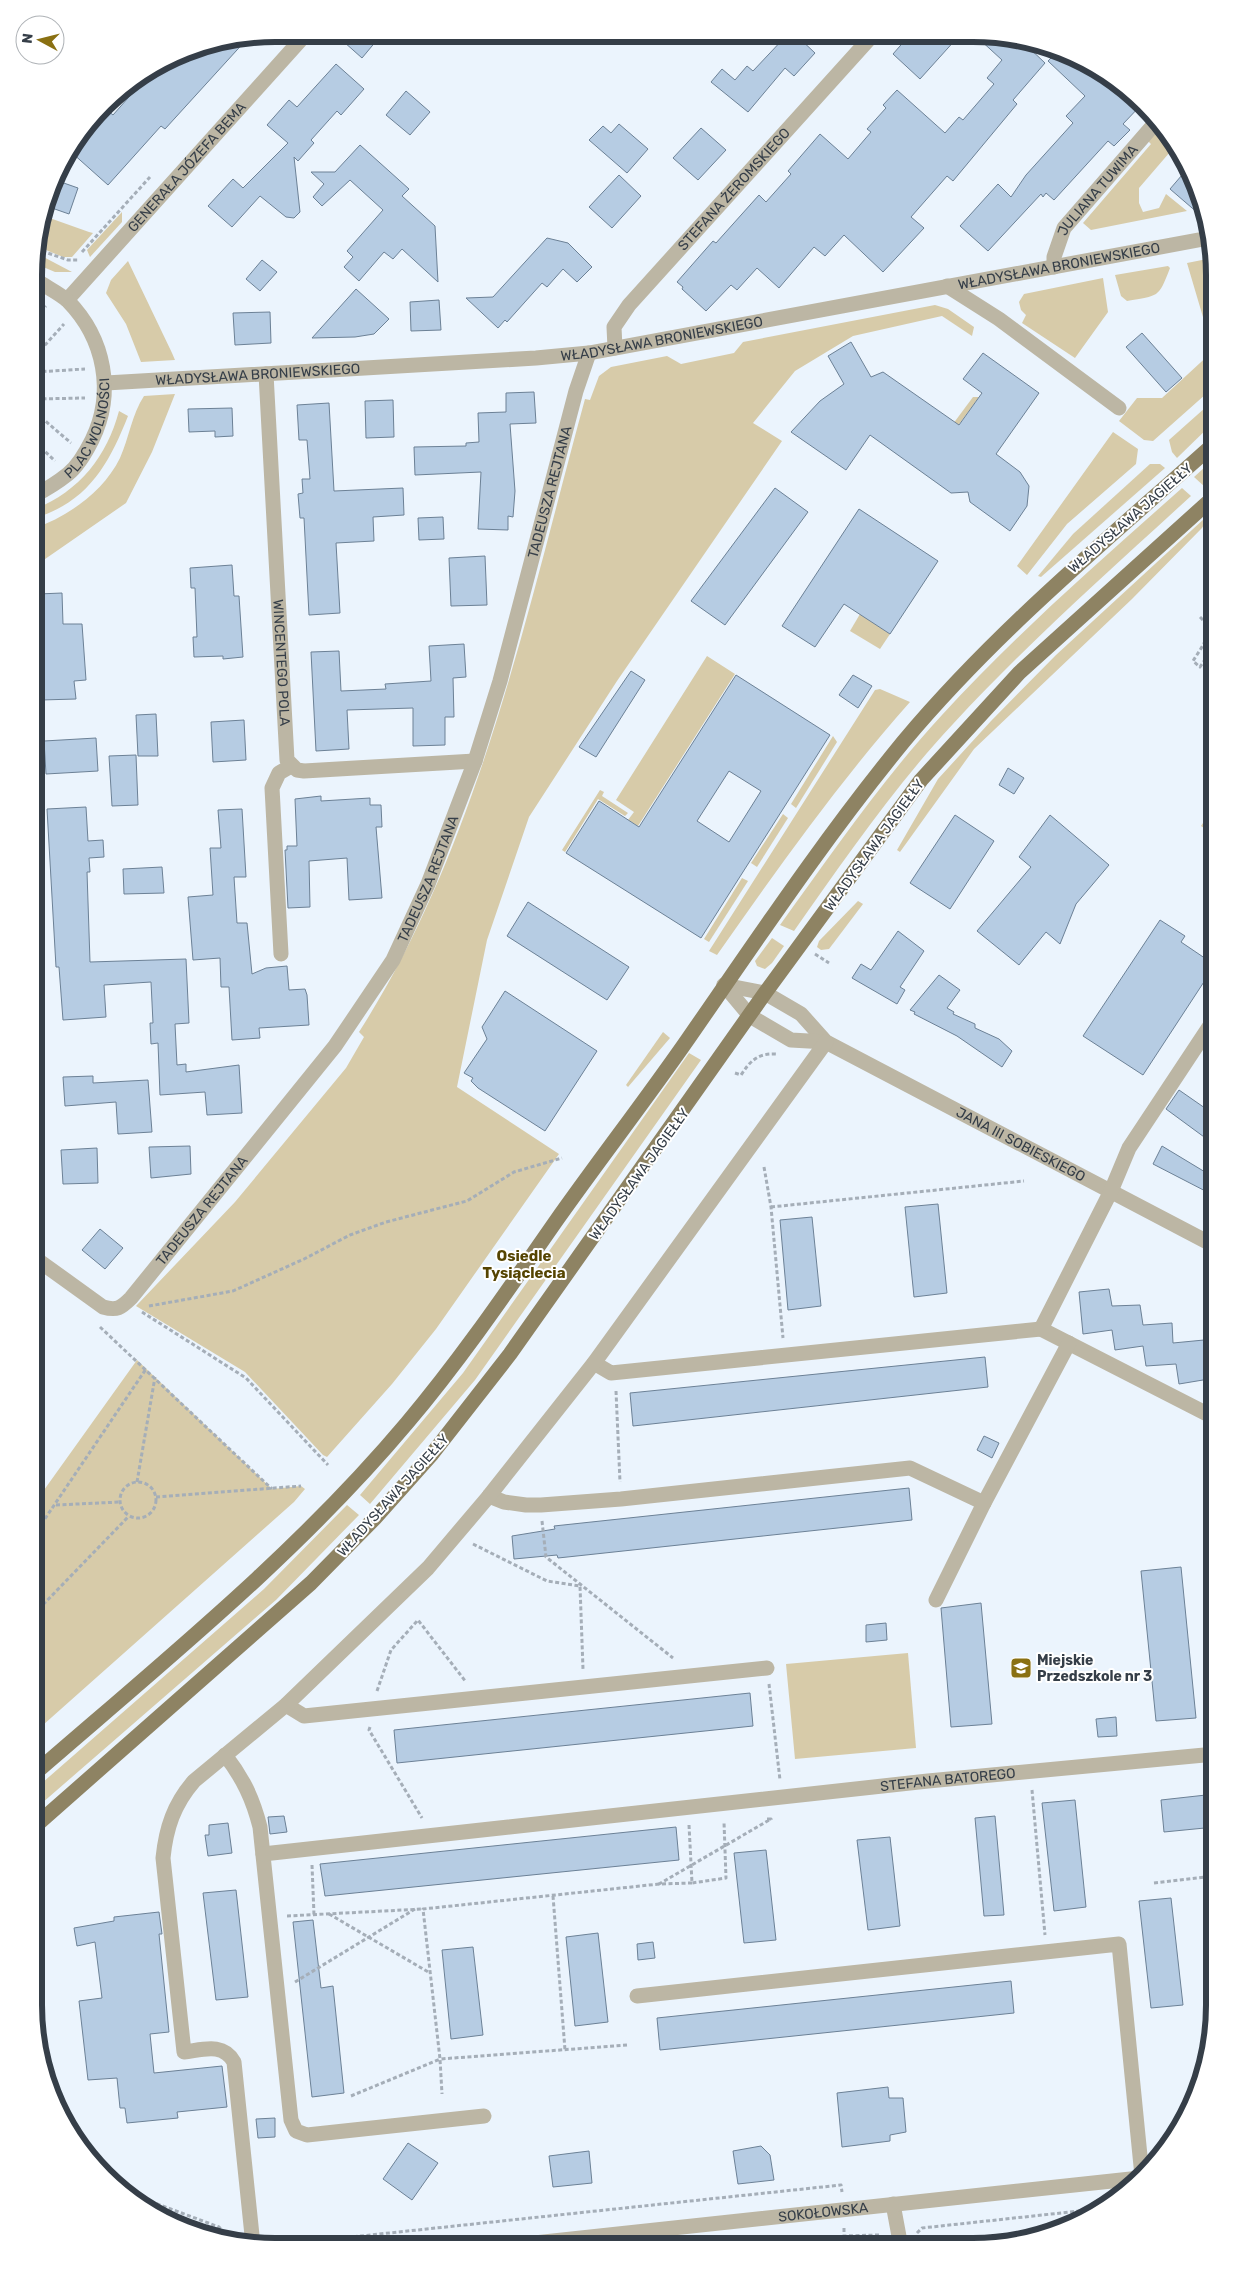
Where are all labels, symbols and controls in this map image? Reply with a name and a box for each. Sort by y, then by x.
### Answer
north arrow [15,15,65,65]
text: N [19,32,37,45]
street label: GENERAŁA JÓZEFA BEMA [124,98,250,236]
street label: STEFANA ŻEROMSKIEGO [674,124,794,254]
street label: JULIANA TUWIMA [1054,141,1142,238]
street label: WŁADYSŁAWA BRONIEWSKIEGO [957,239,1162,293]
street label: WŁADYSŁAWA BRONIEWSKIEGO [560,313,764,365]
street label: WŁADYSŁAWA BRONIEWSKIEGO [155,360,361,389]
street label: PLAC WOLNOŚCI [61,377,113,482]
street label: TADEUSZA REJTANA [525,424,576,560]
street label: WŁADYSŁAWA JAGIEŁŁY [1065,460,1196,577]
street label: WINCENTEGO POLA [269,599,293,727]
street label: WŁADYSŁAWA JAGIEŁŁY [821,776,928,915]
street label: TADEUSZA REJTANA [394,812,463,945]
street label: JANA III SOBIESKIEGO [953,1104,1088,1185]
street label: WŁADYSŁAWA JAGIEŁŁY [586,1105,693,1244]
street label: TADEUSZA REJTANA [153,1152,252,1269]
district label: Osiedle Tysiąclecia [483,1247,566,1282]
street label: WŁADYSŁAWA JAGIEŁŁY [334,1431,453,1560]
place label: Miejskie Przedszkole nr 3 [1037,1652,1152,1685]
school or university icon: Miejskie Przedszkole nr 3 [1009,1656,1033,1680]
street label: STEFANA BATOREGO [879,1765,1016,1795]
street label: SOKOŁOWSKA [777,2199,870,2226]

